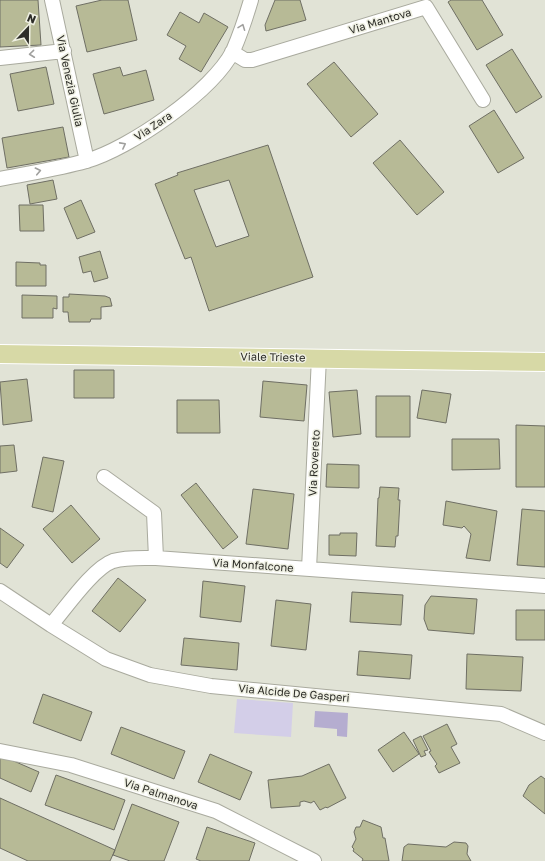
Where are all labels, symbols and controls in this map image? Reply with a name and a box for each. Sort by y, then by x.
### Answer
street label: Via Mantova [347,5,413,36]
north arrow [8,8,48,48]
text: N [26,11,38,26]
one-way arrow [237,24,245,31]
street label: Via Venezia Giulia [54,34,87,128]
one-way arrow [29,49,35,58]
street label: Via Zara [131,108,174,143]
one-way arrow [119,143,126,150]
one-way arrow [35,168,41,176]
street label: Viale Trieste [240,349,306,364]
street label: Via Rovereto [305,429,322,497]
street label: Via Monfalcone [212,555,294,574]
street label: Via Alcide De Gasperi [238,681,350,704]
street label: Via Palmanova [122,775,200,812]

